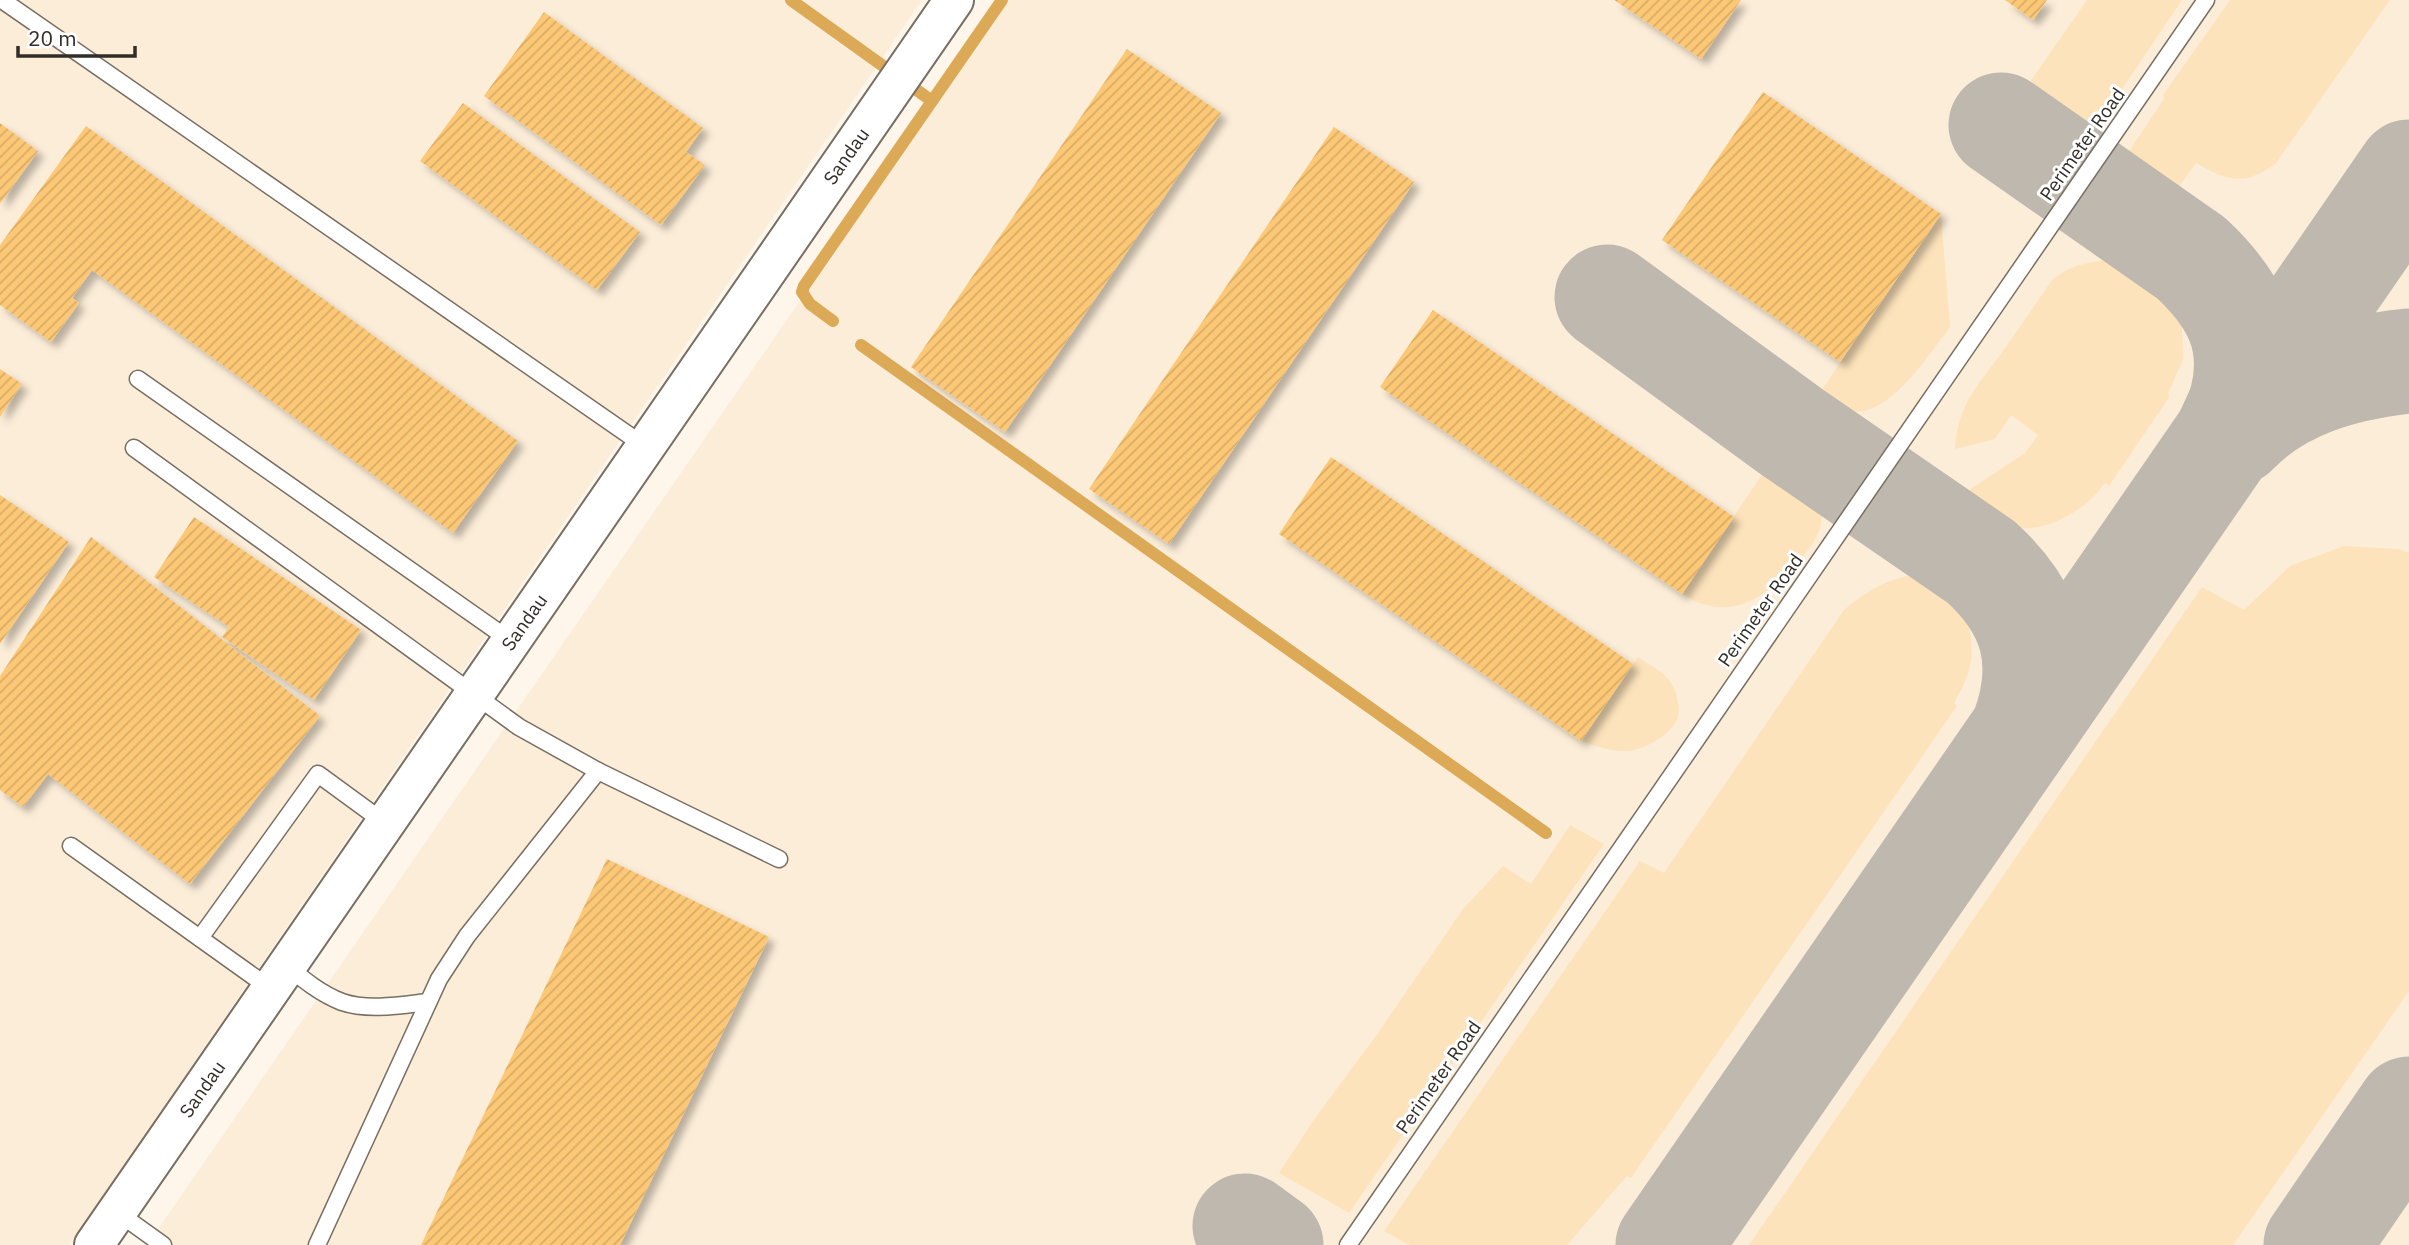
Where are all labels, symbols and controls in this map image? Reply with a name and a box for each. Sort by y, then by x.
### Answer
scale bar [18,14,135,58]
text: 20 m [28,24,77,52]
street label: Perimeter Road [2034,83,2130,205]
street label: Sandau [818,123,874,189]
street label: Perimeter Road [1712,549,1808,671]
street label: Sandau [496,589,552,655]
street label: Perimeter Road [1390,1016,1486,1138]
street label: Sandau [174,1056,230,1122]

